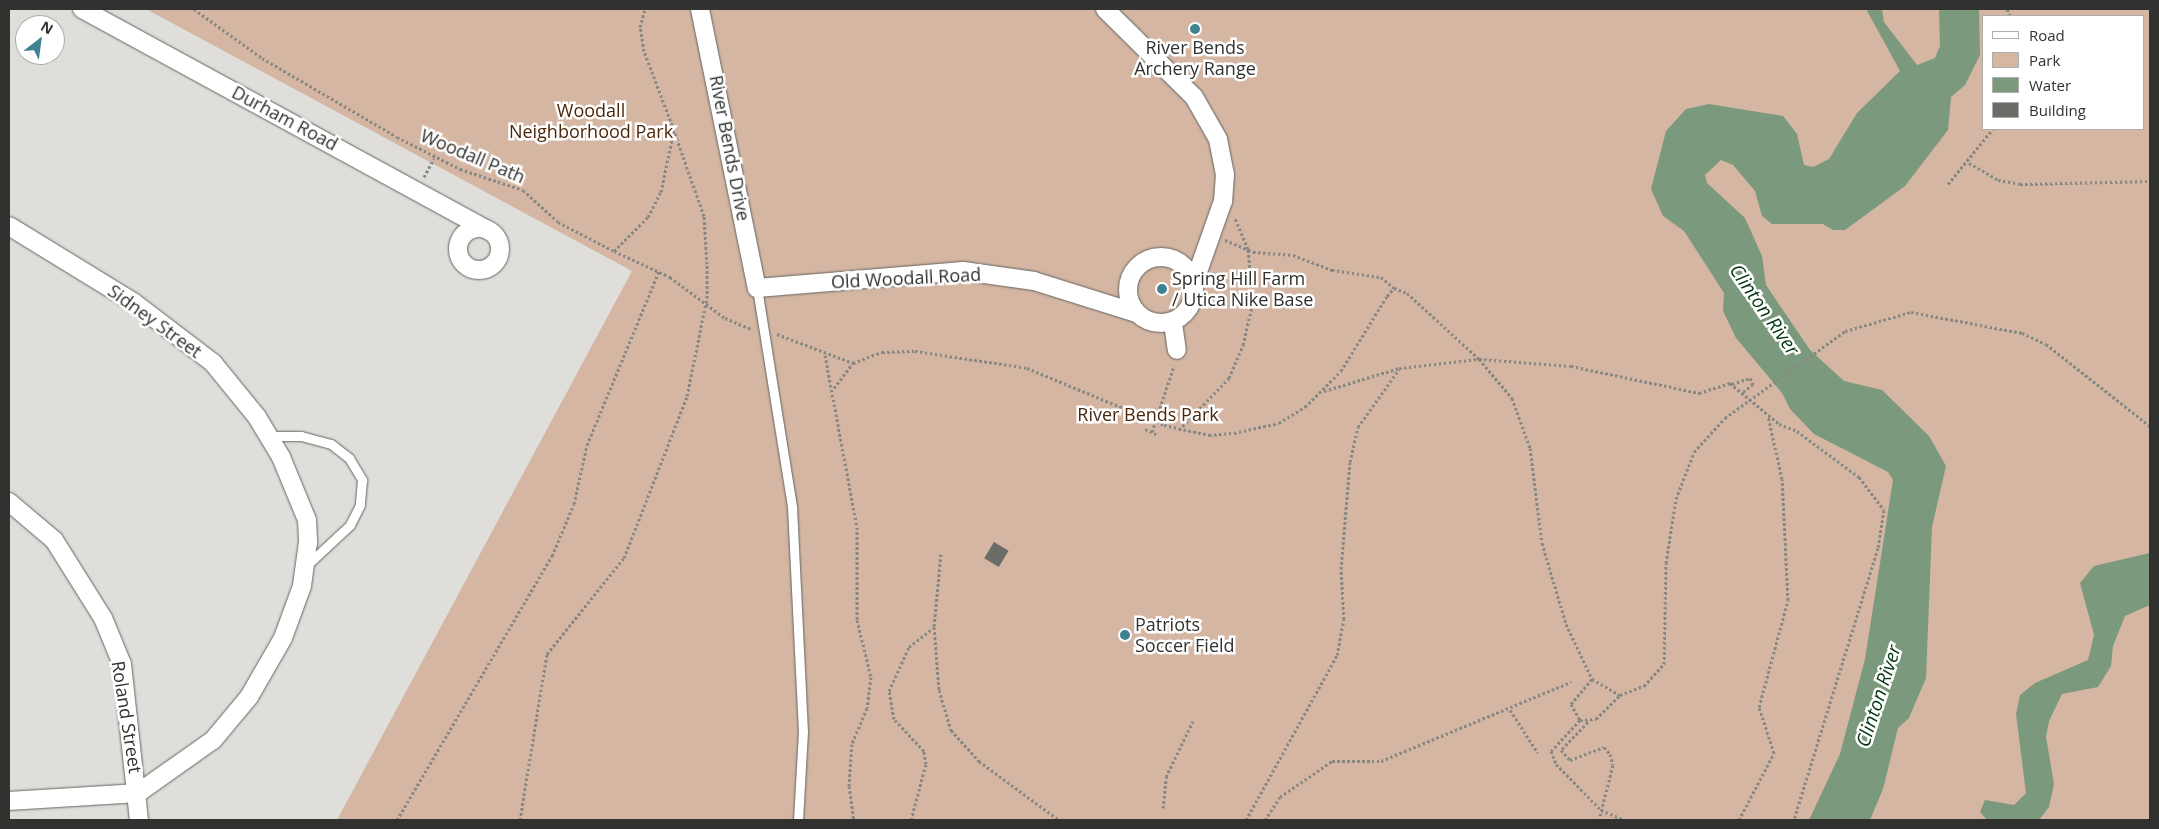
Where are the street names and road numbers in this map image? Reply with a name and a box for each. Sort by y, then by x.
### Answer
street label: River Bends Drive [705,73,755,223]
street label: Durham Road [228,81,342,155]
street label: Woodall Path [418,124,528,188]
street label: Old Woodall Road [830,263,982,293]
street label: Sidney Street [104,280,206,362]
street label: Roland Street [107,659,147,775]

